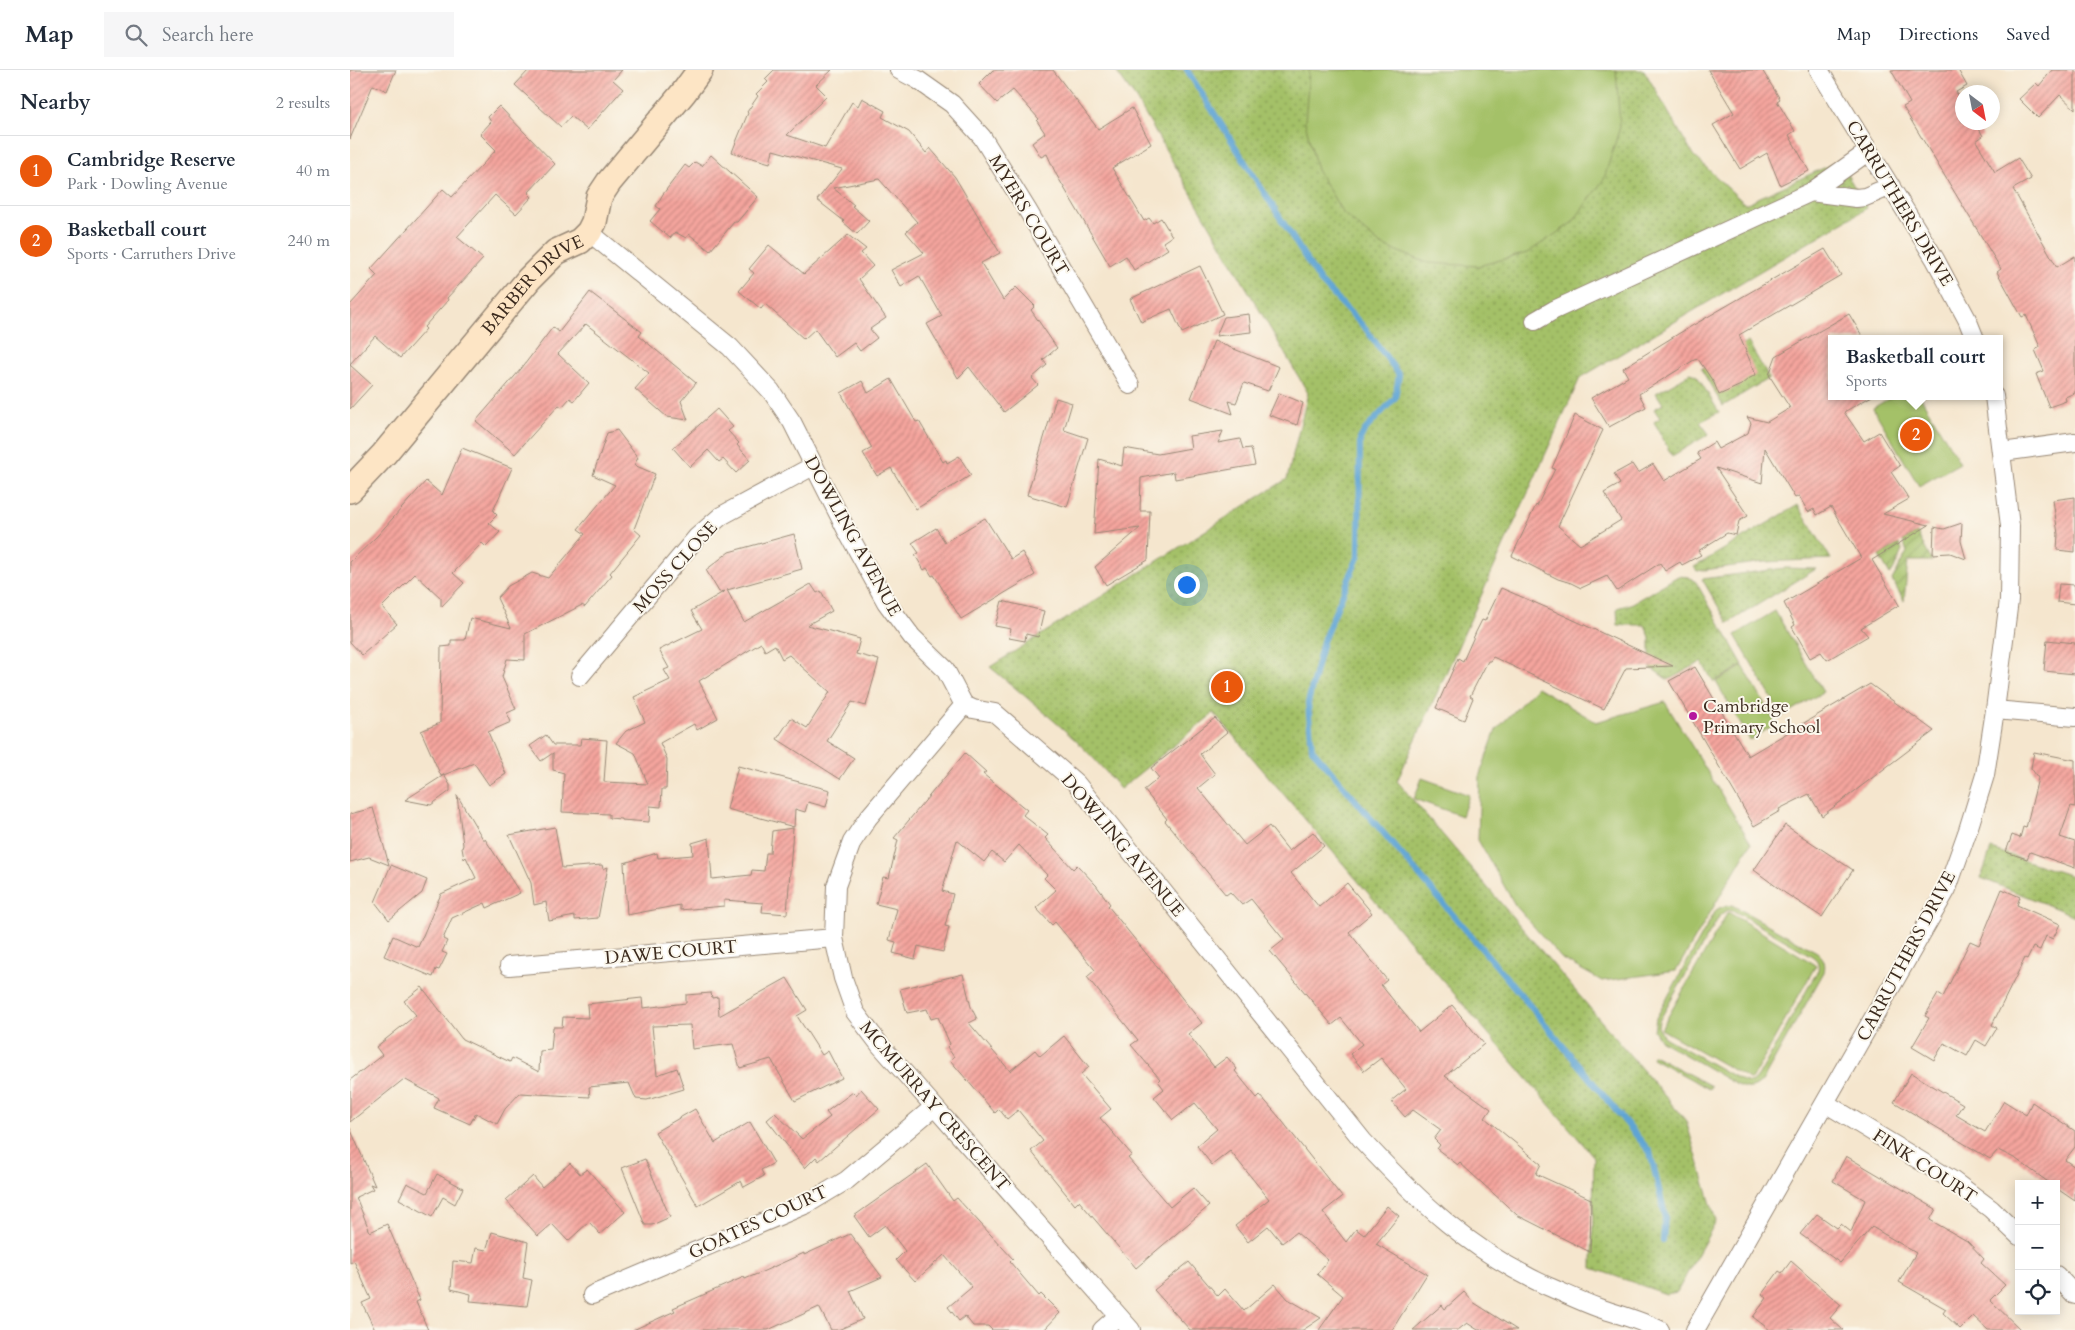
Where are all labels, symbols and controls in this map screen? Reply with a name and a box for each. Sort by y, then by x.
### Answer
search box [104,12,454,57]
text: Map [25,18,74,51]
icon: search [122,21,150,49]
text: Search here [162,22,254,48]
text: Map [1837,22,1871,47]
text: Directions [1899,22,1978,47]
text: Saved [2006,22,2050,47]
north arrow [1955,85,2000,130]
text: Nearby [20,88,91,117]
text: 2 results [276,92,330,114]
street label: CARRUTHERS DRIVE [1840,116,1959,291]
text: Cambridge Reserve [67,147,236,173]
street label: MYERS COURT [982,150,1075,281]
text: 1 [32,160,40,182]
text: 40 m [296,160,330,182]
text: Park · Dowling Avenue [67,173,228,195]
text: Basketball court [67,217,207,243]
street label: BARBER DRIVE [476,229,588,340]
text: 2 [32,230,40,252]
text: 240 m [288,230,330,252]
text: Sports · Carruthers Drive [67,243,236,265]
popup [1828,335,2003,400]
text: Basketball court [1846,344,1985,370]
text: Sports [1846,370,1887,392]
pin: 2 [1900,416,1932,454]
street label: DOWLING AVENUE [798,452,907,621]
street label: MOSS CLOSE [627,516,723,619]
your location [1174,572,1200,598]
pin: 1 [1211,668,1243,706]
place label: Cambridge Primary School [1703,694,1821,740]
marker: Cambridge Primary School [1687,710,1699,722]
street label: DOWLING AVENUE [1055,768,1190,922]
street label: CARRUTHERS DRIVE [1851,867,1962,1046]
street label: DAWE COURT [604,934,738,971]
street label: MCMURRAY CRESCENT [854,1016,1016,1197]
street label: FINK COURT [1868,1123,1982,1209]
street label: GOATES COURT [685,1179,832,1266]
map controls [2015,1180,2060,1315]
button: + [2015,1180,2060,1225]
button: − [2015,1225,2060,1270]
button: locate [2015,1270,2060,1315]

